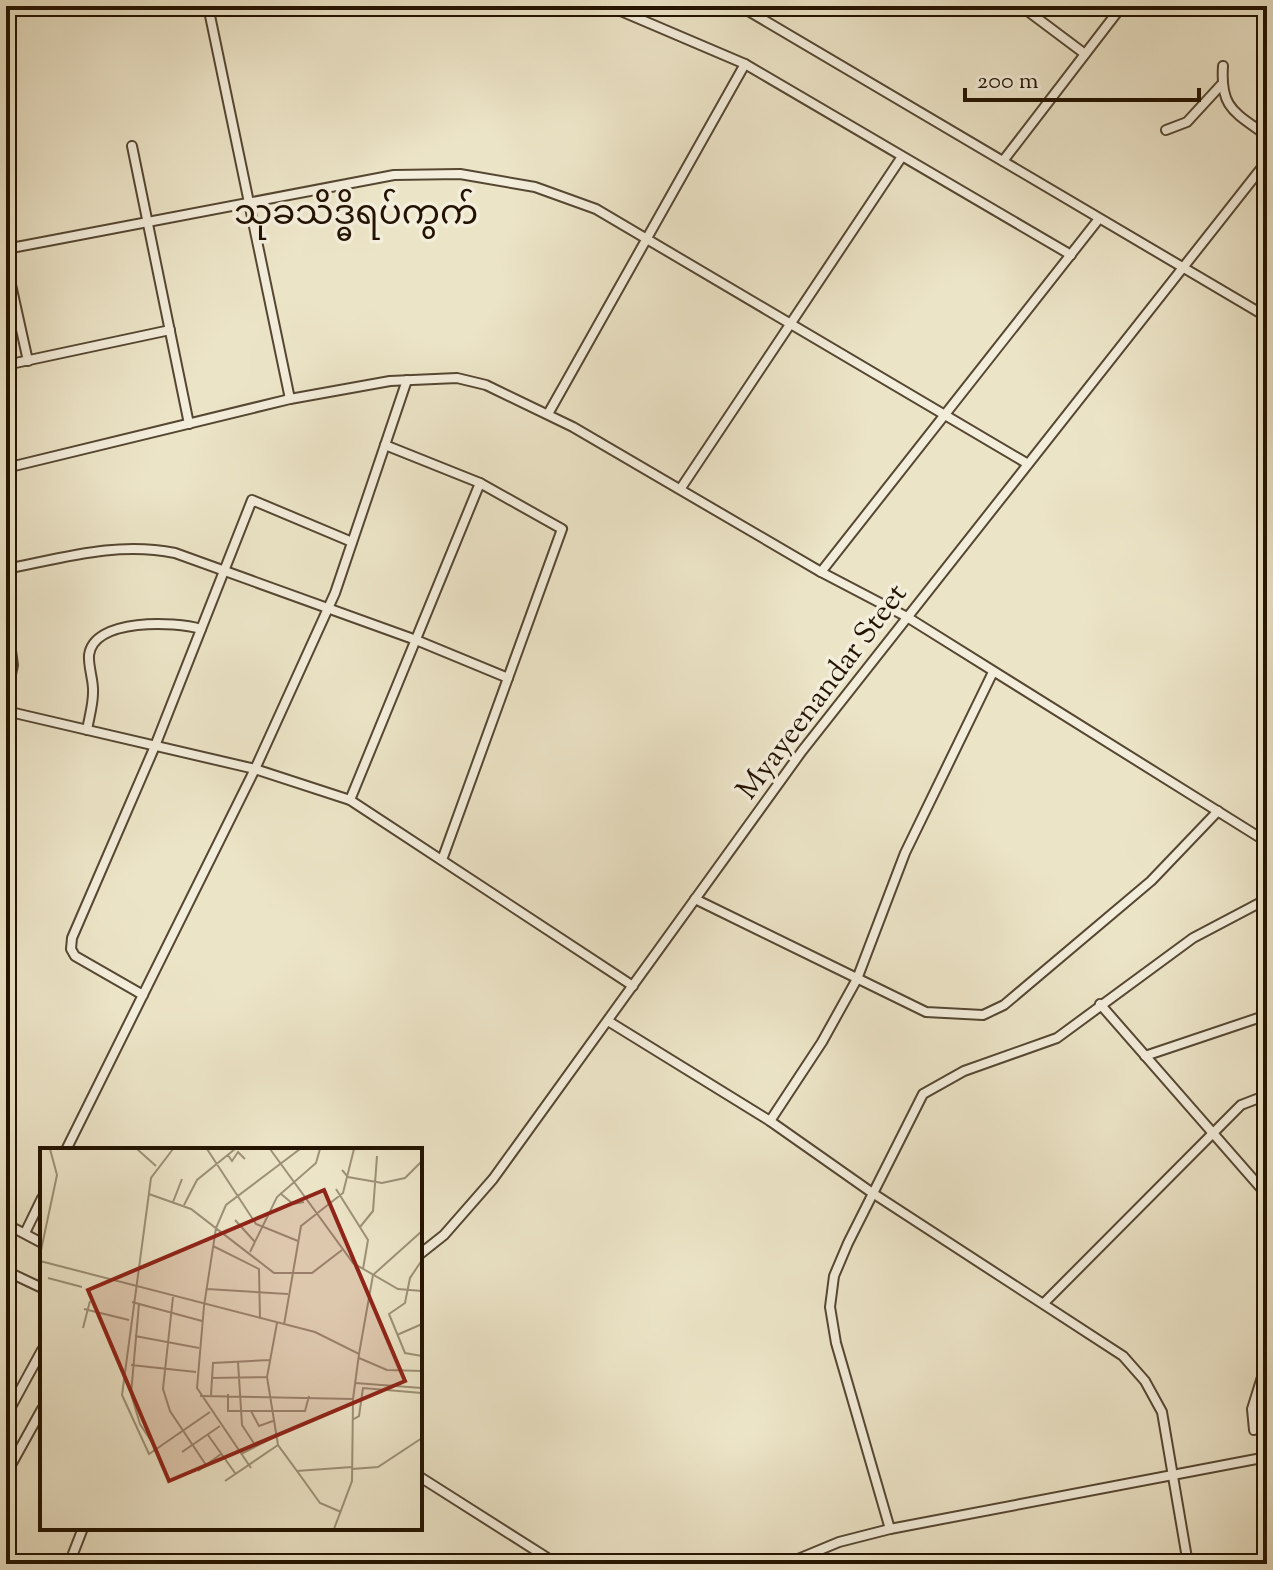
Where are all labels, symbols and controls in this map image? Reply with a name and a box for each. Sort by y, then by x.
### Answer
scale bar [965,52,1199,102]
text: 200 m [977,65,1039,99]
district label: သုခသိဒ္ဓိရပ်ကွက် [234,188,478,241]
street label: Myayeenandar Steet [727,575,919,810]
inset map [40,1148,422,1530]

